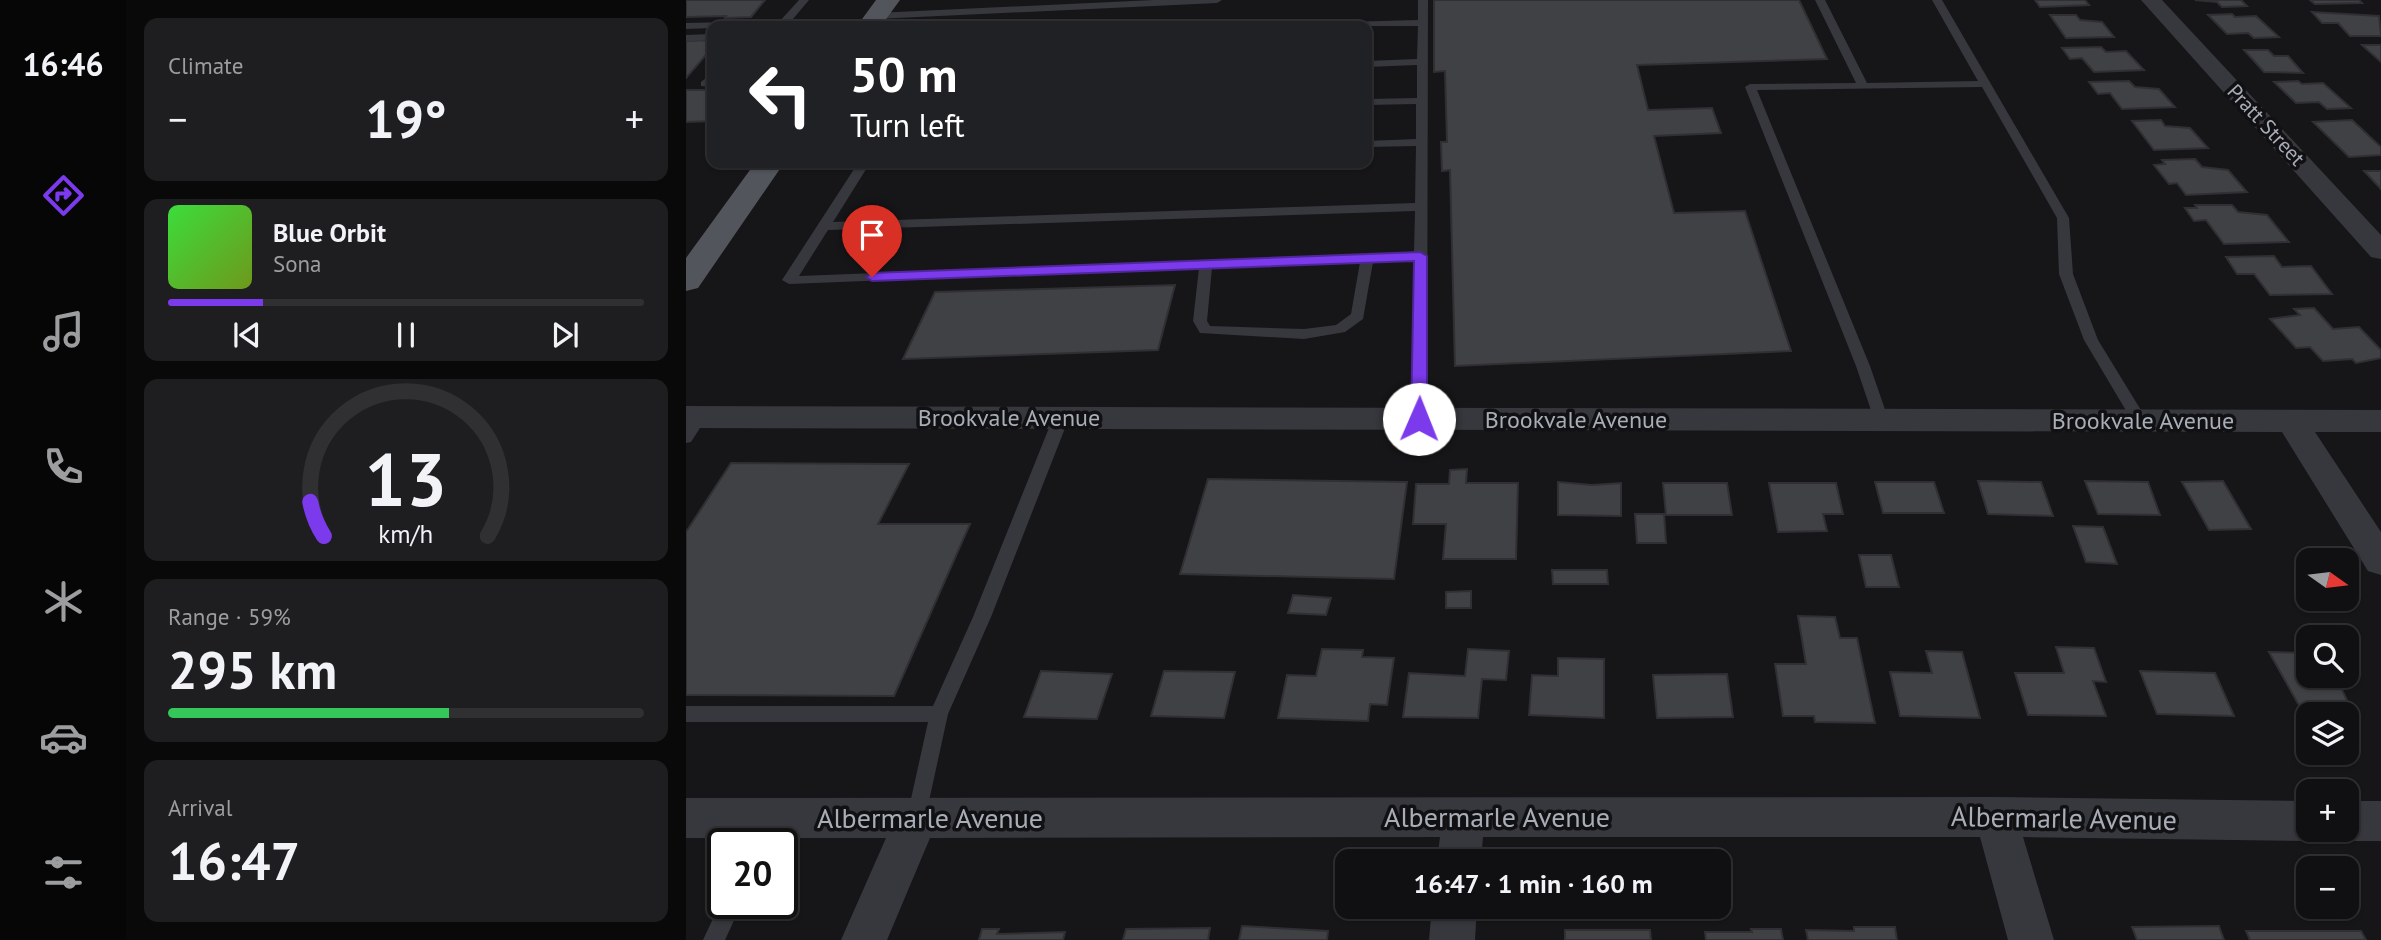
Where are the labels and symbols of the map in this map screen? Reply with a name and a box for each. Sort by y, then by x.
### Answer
street label: Pratt Street [2222,78,2311,171]
pin [842,205,902,277]
position arrow [1382,382,1456,456]
street label: Brookvale Avenue [918,402,1100,433]
street label: Brookvale Avenue [1485,404,1667,435]
street label: Brookvale Avenue [2052,405,2234,436]
north arrow [2296,548,2359,611]
street label: Albermarle Avenue [1951,797,2177,838]
street label: Albermarle Avenue [1384,798,1610,835]
street label: Albermarle Avenue [817,799,1043,836]
speed limit sign: 20 [707,828,798,919]

